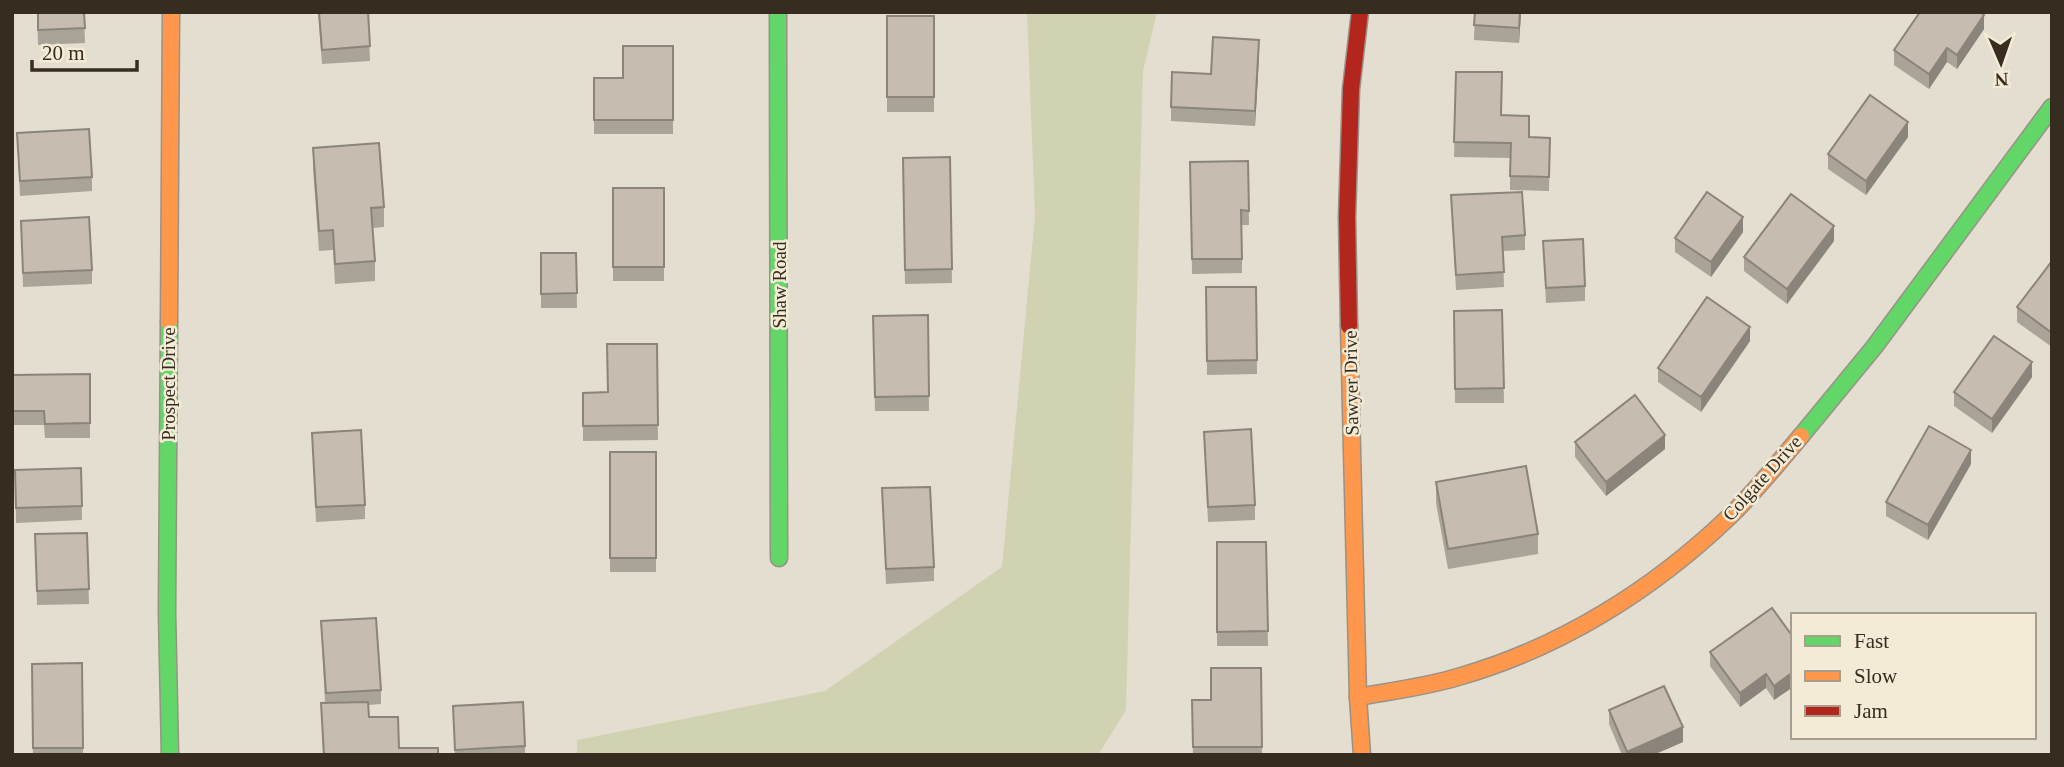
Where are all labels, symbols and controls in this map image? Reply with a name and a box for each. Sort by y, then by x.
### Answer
scale bar [32,28,136,72]
north arrow [1966,28,2036,98]
text: 20 m [42,41,85,65]
text: N [1994,69,2009,90]
street label: Shaw Road [769,241,790,329]
street label: Prospect Drive [158,327,179,441]
street label: Sawyer Drive [1340,330,1362,436]
street label: Colgate Drive [1718,431,1806,525]
legend [1791,613,2036,739]
text: Fast [1854,629,1889,653]
text: Slow [1854,664,1898,688]
text: Jam [1854,699,1888,723]

